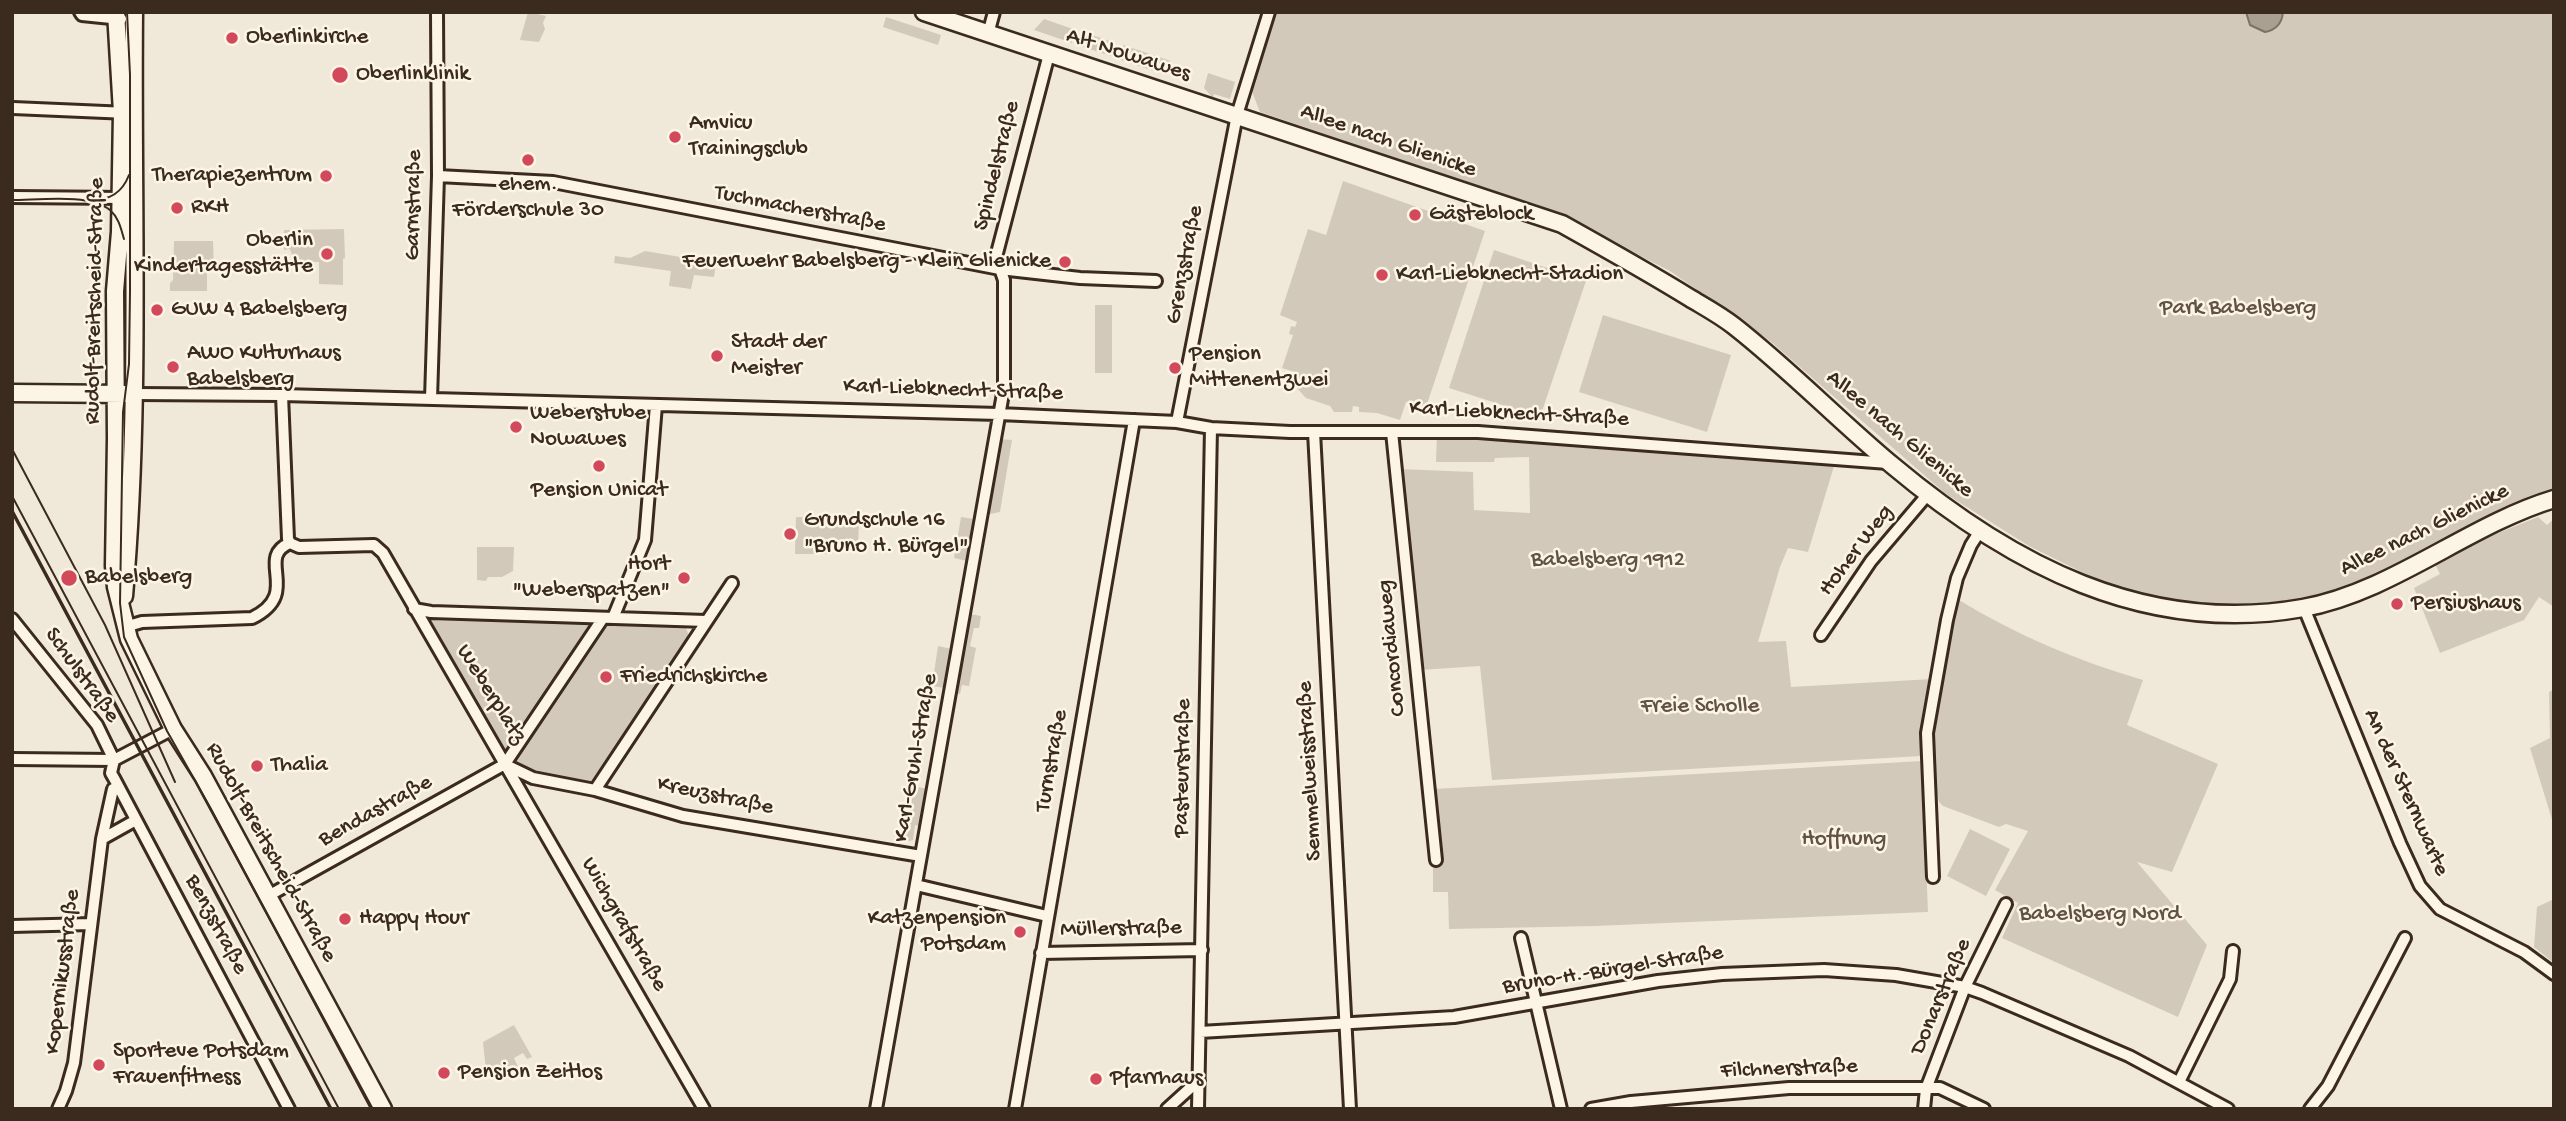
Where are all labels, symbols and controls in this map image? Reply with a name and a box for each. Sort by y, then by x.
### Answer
street label: Alt Nowawes [1062,23,1194,89]
place label: Oberlinkirche [246,24,368,52]
marker: Oberlinkirche [224,30,240,46]
place label: Oberlinklinik [356,61,469,89]
marker: Oberlinklinik [330,65,350,85]
street label: Spindelstraße [969,98,1027,234]
street label: Allee nach Glienicke [1296,99,1480,185]
place label: Amvicu Trainingsclub [689,110,808,164]
marker: Amvicu Trainingsclub [667,129,683,145]
street label: Garnstraße [400,149,430,261]
marker: ehem. Förderschule 30 [520,152,536,168]
place label: Therapiezentrum [152,162,312,190]
marker: Therapiezentrum [318,168,334,184]
place label: ehem. Förderschule 30 [452,171,604,225]
street label: Rudolf-Breitscheid-Straße [80,177,112,425]
street label: Tuchmacherstraße [712,180,888,240]
place label: RKH [191,194,229,222]
marker: RKH [169,200,185,216]
place label: Gästeblock [1429,201,1533,229]
street label: Grenzstraße [1161,203,1211,327]
marker: Gästeblock [1407,207,1423,223]
place label: Oberlin Kindertagesstätte [134,227,313,281]
marker: Oberlin Kindertagesstätte [319,246,335,262]
place label: Feuerwehr Babelsberg - Klein Glienicke [682,248,1051,276]
marker: Feuerwehr Babelsberg - Klein Glienicke [1057,254,1073,270]
place label: Karl-Liebknecht-Stadion [1396,261,1623,289]
marker: Karl-Liebknecht-Stadion [1374,267,1390,283]
park label: Park Babelsberg [2160,295,2316,323]
place label: GUW 4 Babelsberg [171,296,347,324]
marker: GUW 4 Babelsberg [149,302,165,318]
place label: Stadt der Meister [731,329,826,383]
place label: AWO Kulturhaus Babelsberg [187,340,341,394]
place label: Pension Mittenentzwei [1189,341,1329,395]
marker: Stadt der Meister [709,348,725,364]
marker: AWO Kulturhaus Babelsberg [165,359,181,375]
marker: Pension Mittenentzwei [1167,360,1183,376]
street label: Allee nach Glienicke [1819,365,1979,505]
street label: Karl-Liebknecht-Straße [843,373,1063,409]
street label: Karl-Liebknecht-Straße [1408,395,1630,435]
place label: Weberstube Nowawes [530,400,646,454]
marker: Weberstube Nowawes [508,419,524,435]
marker: Pension Unicat [591,458,607,474]
place label: Pension Unicat [531,477,667,505]
street label: Allee nach Glienicke [2336,478,2514,584]
street label: Hoher Weg [1814,500,1900,602]
place label: Grundschule 16 "Bruno H. Bürgel" [804,507,969,561]
marker: Grundschule 16 "Bruno H. Bürgel" [782,526,798,542]
park label: Babelsberg 1912 [1531,547,1685,575]
place label: Hort "Weberspatzen" [512,551,670,605]
place label: Babelsberg [85,564,192,592]
marker: Babelsberg [59,568,79,588]
marker: Hort "Weberspatzen" [676,570,692,586]
street label: Concordiaweg [1372,578,1414,718]
place label: Persiushaus [2411,590,2521,618]
marker: Persiushaus [2389,596,2405,612]
street label: Schulstraße [37,623,125,729]
street label: Weberplatz [449,640,531,750]
place label: Friedrichskirche [620,663,767,691]
marker: Friedrichskirche [598,669,614,685]
street label: Karl-Gruhl-Straße [889,672,945,844]
street label: Semmelweisstraße [1293,680,1329,862]
park label: Freie Scholle [1641,693,1759,721]
street label: Pasteurstraße [1169,698,1199,838]
street label: An der Sternwarte [2356,705,2454,881]
street label: Turnstraße [1030,708,1076,814]
street label: Rudolf-Breitscheid-Straße [198,738,342,968]
place label: Thalia [271,752,328,780]
marker: Thalia [249,758,265,774]
street label: Bendastraße [314,770,438,854]
street label: Kreuzstraße [654,771,776,823]
park label: Hoffnung [1802,826,1886,854]
street label: Wichgrafstraße [573,853,673,997]
street label: Benzstraße [177,870,253,980]
street label: Kopernikusstraße [40,888,88,1056]
park label: Babelsberg Nord [2019,901,2181,929]
place label: Happy Hour [359,905,468,933]
place label: Katzenpension Potsdam [868,905,1006,959]
marker: Happy Hour [337,911,353,927]
street label: Müllerstraße [1060,915,1182,945]
marker: Katzenpension Potsdam [1012,924,1028,940]
street label: Donarstraße [1905,935,1979,1059]
street label: Bruno-H.-Bürgel-Straße [1501,940,1725,1002]
place label: Sporteve Potsdam Frauenfitness [113,1038,289,1092]
street label: Filchnerstraße [1720,1054,1858,1086]
marker: Sporteve Potsdam Frauenfitness [91,1057,107,1073]
place label: Pension Zeitlos [458,1059,602,1087]
marker: Pension Zeitlos [436,1065,452,1081]
place label: Pfarrhaus [1110,1065,1203,1093]
marker: Pfarrhaus [1088,1071,1104,1087]

